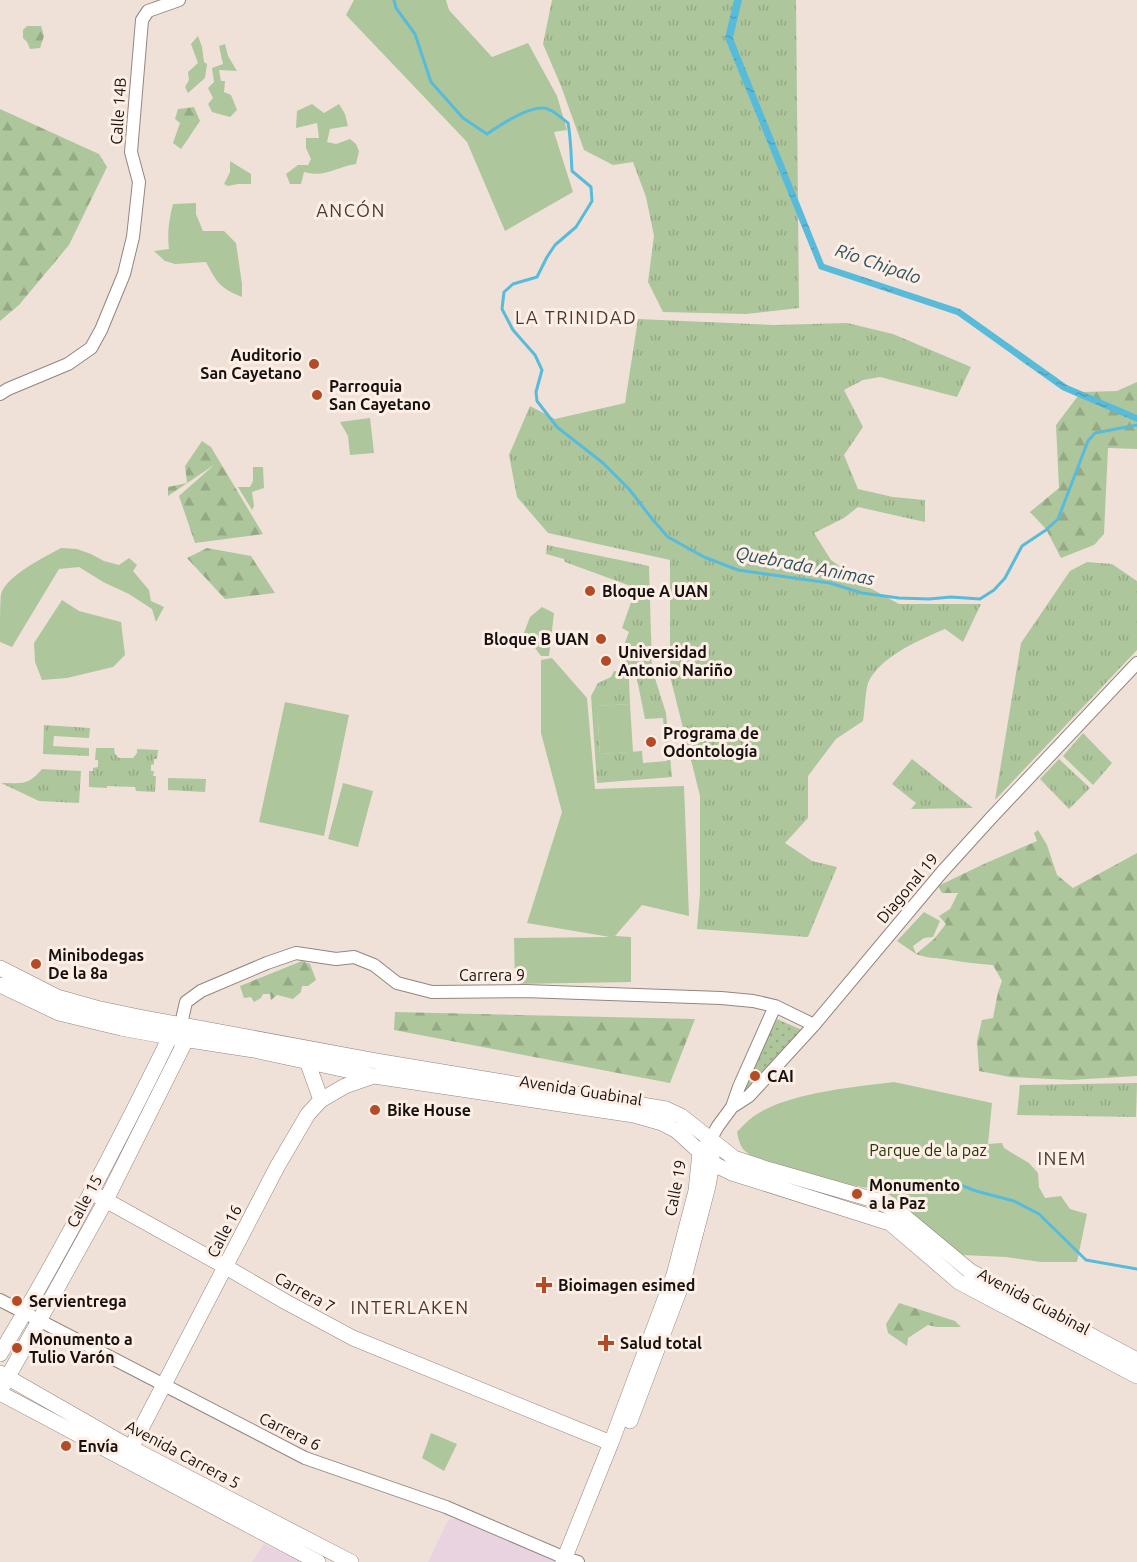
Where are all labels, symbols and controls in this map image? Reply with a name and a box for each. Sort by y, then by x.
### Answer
street label: Calle 14B [107,77,129,145]
district label: ANCÓN [316,199,386,220]
water label: Río Chipalo [833,239,924,287]
district label: LA TRINIDAD [515,307,637,327]
place label: Auditorio San Cayetano [200,346,302,382]
marker: Auditorio San Cayetano [307,357,321,371]
place label: Parroquia San Cayetano [329,377,431,413]
marker: Parroquia San Cayetano [310,388,324,402]
water label: Quebrada Animas [734,542,877,589]
place label: Bloque A UAN [602,582,708,600]
marker: Bloque A UAN [583,584,597,598]
place label: Bloque B UAN [483,630,589,648]
marker: Bloque B UAN [594,632,608,646]
place label: Universidad Antonio Nariño [618,643,733,679]
marker: Universidad Antonio Nariño [599,654,613,668]
place label: Programa de Odontología [663,724,759,760]
marker: Programa de Odontología [644,735,658,749]
street label: Diagonal 19 [873,850,941,926]
place label: Minibodegas De la 8a [48,946,144,982]
marker: Minibodegas De la 8a [29,957,43,971]
street label: Carrera 9 [459,966,525,984]
place label: CAI [767,1067,794,1085]
marker: CAI [748,1069,762,1083]
street label: Avenida Guabinal [518,1071,644,1109]
place label: Bike House [387,1101,471,1119]
marker: Bike House [368,1103,382,1117]
park label: Parque de la paz [869,1141,987,1159]
district label: INEM [1037,1148,1087,1168]
street label: Calle 19 [661,1158,689,1218]
street label: Calle 15 [63,1172,105,1230]
place label: Monumento a la Paz [869,1176,960,1212]
marker: Monumento a la Paz [850,1187,864,1201]
street label: Calle 16 [203,1202,245,1260]
street label: Avenida Guabinal [975,1264,1093,1338]
street label: Carrera 7 [272,1268,338,1316]
marker: Bioimagen esimed [535,1276,553,1294]
place label: Bioimagen esimed [558,1276,695,1294]
place label: Servientrega [29,1292,127,1310]
marker: Servientrega [10,1294,24,1308]
district label: INTERLAKEN [350,1297,470,1317]
place label: Monumento a Tulio Varón [29,1330,133,1366]
marker: Salud total [597,1334,615,1352]
place label: Salud total [620,1334,702,1352]
marker: Monumento a Tulio Varón [10,1341,24,1355]
street label: Carrera 6 [256,1408,324,1454]
street label: Avenida Carrera 5 [123,1416,243,1492]
place label: Envía [78,1437,118,1455]
marker: Envía [59,1439,73,1453]

